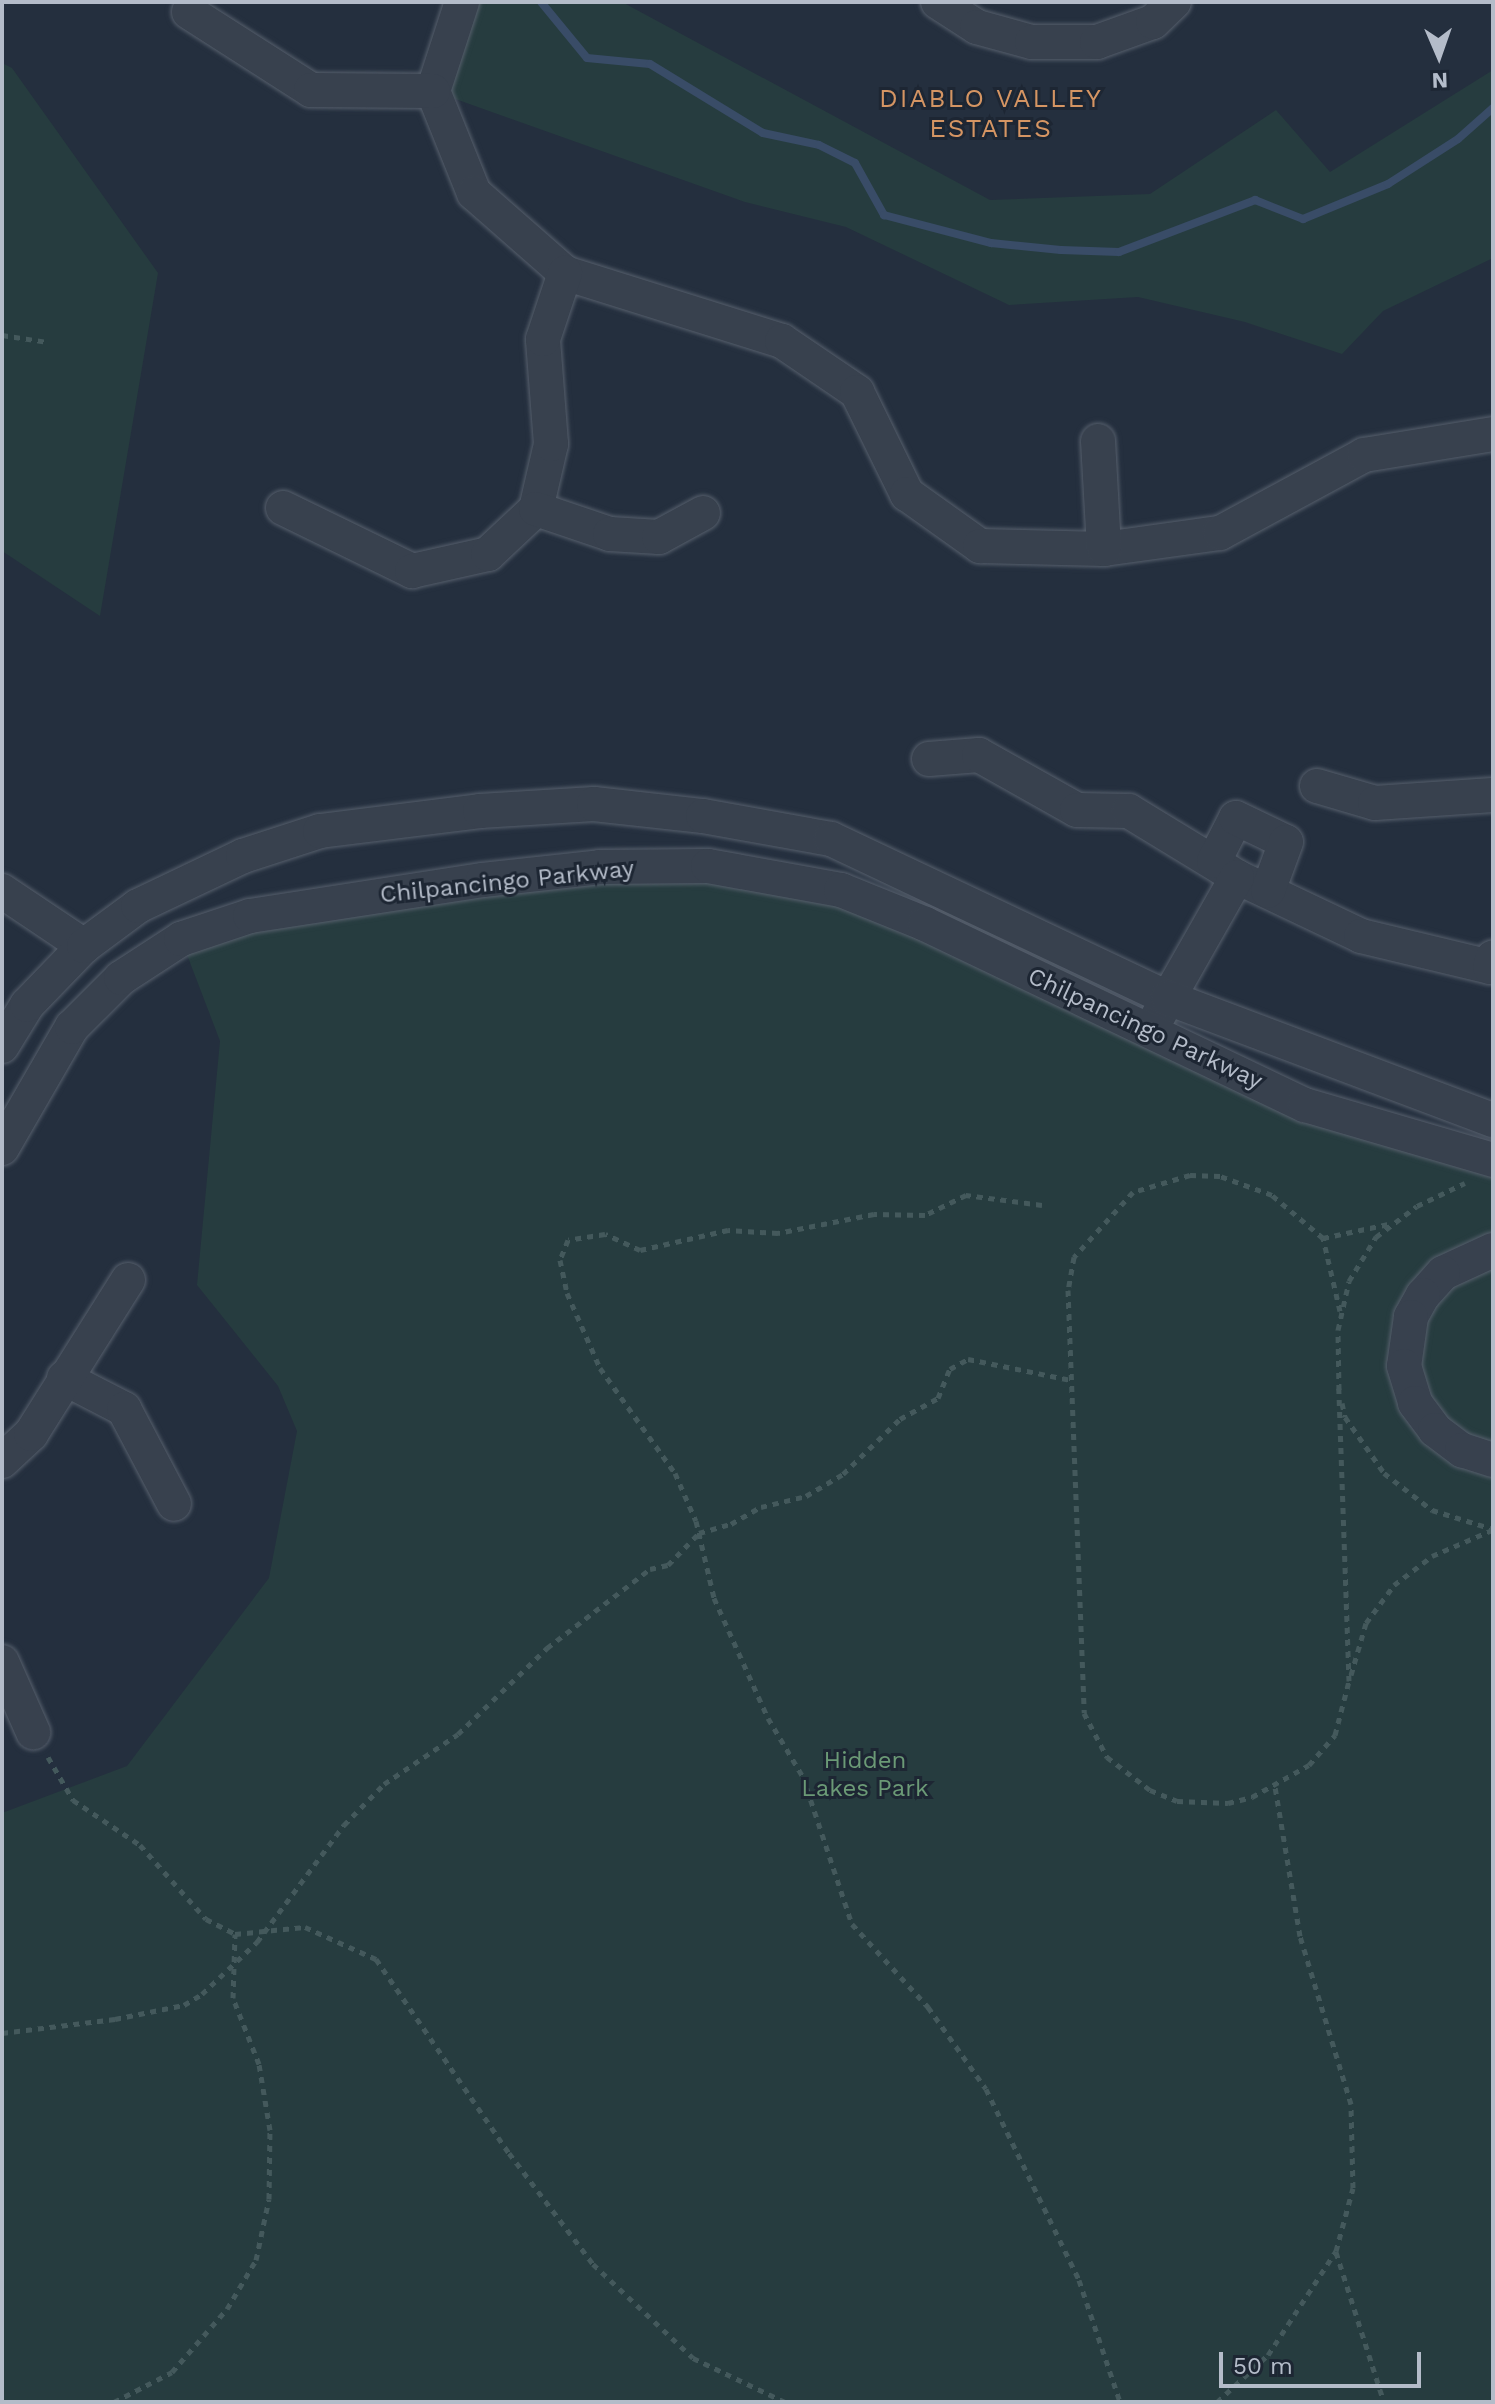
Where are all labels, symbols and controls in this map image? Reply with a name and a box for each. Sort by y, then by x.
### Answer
north arrow [1399,16,1479,96]
text: N [1431,68,1448,93]
district label: DIABLO VALLEY ESTATES [879,83,1103,144]
street label: Chilpancingo Parkway [379,854,635,910]
street label: Chilpancingo Parkway [1023,962,1267,1096]
park label: Hidden Lakes Park [801,1747,929,1803]
scale bar [1223,2336,1425,2386]
text: 50 m [1233,2352,1293,2380]

